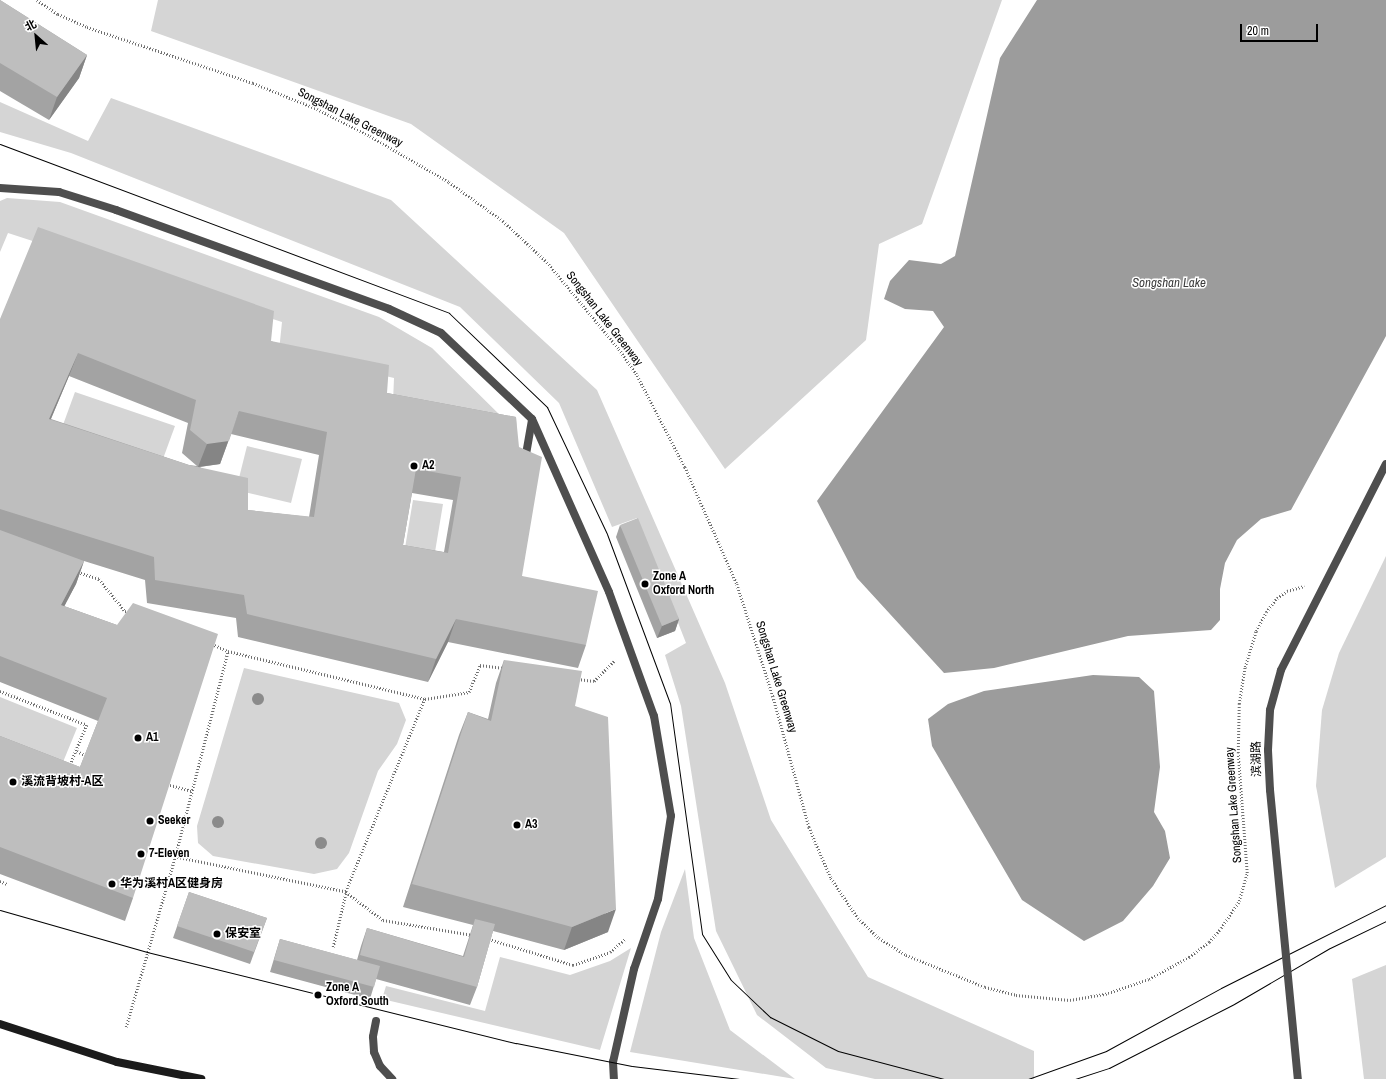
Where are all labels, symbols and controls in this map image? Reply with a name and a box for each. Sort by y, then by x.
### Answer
north arrow [16,16,56,56]
scale bar [1242,16,1320,42]
text: 北 [22,17,39,34]
text: 20 m [1247,23,1269,39]
street label: Songshan Lake Greenway [295,85,405,151]
street label: Songshan Lake Greenway [563,269,645,369]
water label: Songshan Lake [1132,275,1206,291]
place label: A2 [422,459,435,473]
marker: A2 [409,461,419,471]
place label: Zone A Oxford North [653,570,714,598]
marker: Zone A Oxford North [640,579,650,589]
street label: Songshan Lake Greenway [752,619,800,735]
place label: A1 [146,731,159,745]
marker: A1 [133,733,143,743]
street label: 滨湖路 [1249,741,1265,777]
street label: Songshan Lake Greenway [1223,747,1245,863]
place label: 溪流背坡村-A区 [21,775,103,789]
marker: 溪流背坡村-A区 [8,777,18,787]
place label: Seeker [158,814,190,828]
marker: Seeker [145,816,155,826]
place label: A3 [525,818,538,832]
marker: A3 [512,820,522,830]
place label: 7-Eleven [149,847,189,861]
marker: 7-Eleven [136,849,146,859]
place label: 华为溪村A区健身房 [120,877,223,891]
marker: 华为溪村A区健身房 [107,879,117,889]
place label: 保安室 [225,927,261,941]
marker: 保安室 [212,929,222,939]
place label: Zone A Oxford South [326,981,389,1009]
marker: Zone A Oxford South [313,990,323,1000]

